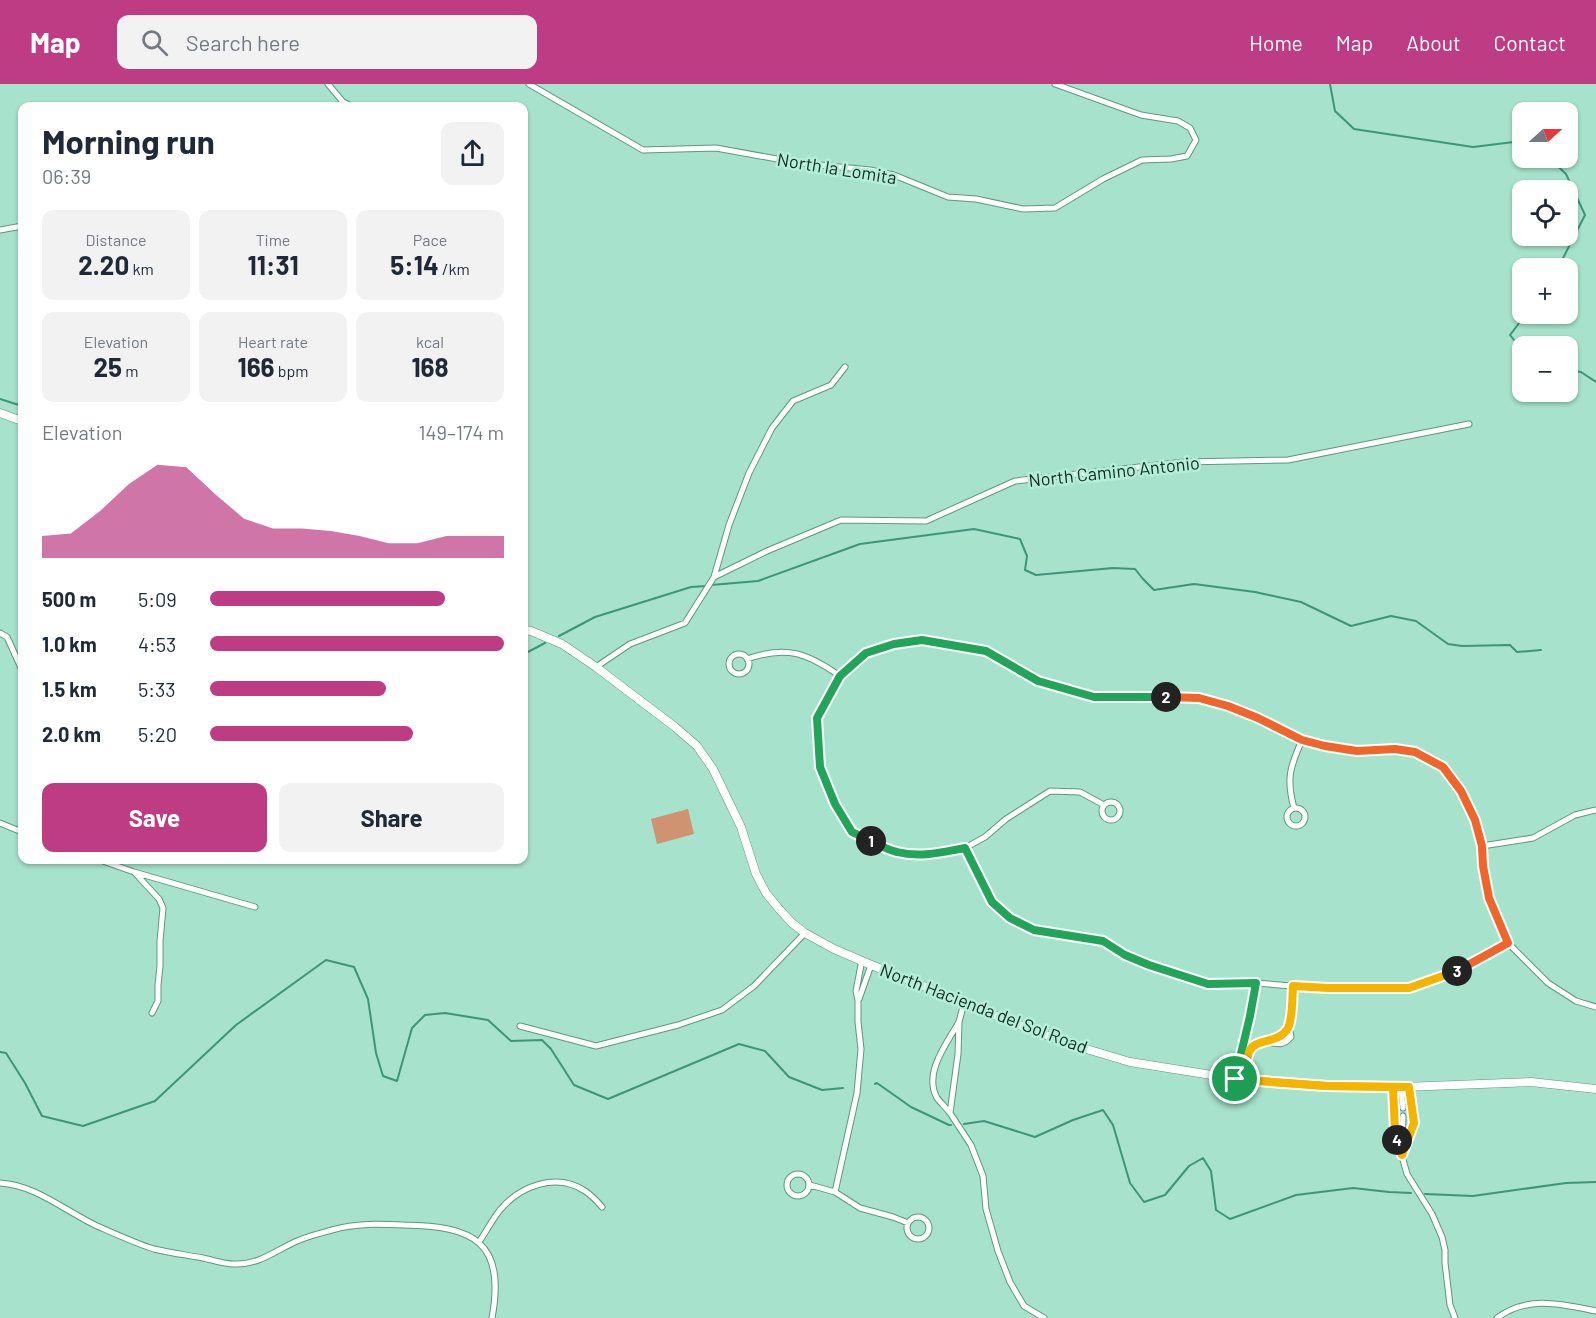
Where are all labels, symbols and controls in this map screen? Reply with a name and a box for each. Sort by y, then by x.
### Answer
search box [117,15,537,69]
text: Map [30,25,81,59]
icon: search [138,26,171,59]
text: Search here [186,29,300,55]
text: Home [1249,30,1303,55]
text: Map [1336,30,1373,55]
text: About [1406,30,1461,55]
text: Contact [1494,30,1566,55]
north arrow [1512,102,1578,168]
map controls [1512,102,1578,402]
text: Morning run [42,121,215,161]
button: share [441,122,504,185]
street label: North la Lomita [776,148,898,188]
text: 06:39 [42,164,91,188]
button: locate [1512,180,1578,246]
text: Distance [86,230,146,249]
text: Time [256,230,290,249]
text: Pace [413,230,447,249]
text: 2.20 [78,249,129,280]
text: 11:31 [247,249,299,280]
text: 5:14 [390,249,439,280]
button: + [1512,258,1578,324]
text: km [129,259,154,278]
text: /km [439,259,470,278]
text: Elevation [84,332,148,351]
text: Heart rate [238,332,308,351]
text: kcal [416,332,444,351]
button: − [1512,336,1578,402]
text: 25 [93,351,122,382]
text: 166 [237,351,275,382]
text: 168 [411,351,449,382]
text: m [122,361,139,380]
text: bpm [275,361,309,380]
text: Elevation [42,420,123,444]
text: 149–174 m [419,420,504,444]
street label: North Camino Antonio [1027,451,1201,491]
text: 500 m [42,587,96,611]
text: 5:09 [138,587,177,611]
text: 1.0 km [42,632,97,656]
text: 4:53 [138,632,176,656]
text: 1.5 km [42,677,97,701]
text: 5:33 [138,677,176,701]
pin: 2 [1151,682,1181,712]
text: 2 [1162,687,1170,706]
text: 2.0 km [42,722,101,746]
text: 5:20 [138,722,177,746]
button: Save [42,783,267,852]
button: Share [279,783,504,852]
pin: 1 [856,826,886,856]
text: 1 [868,831,874,850]
pin: 3 [1442,956,1472,986]
street label: North Hacienda del Sol Road [877,958,1091,1058]
text: 3 [1453,961,1461,980]
pin [1209,1053,1260,1104]
icon: arrive [1218,1062,1251,1095]
pin: 4 [1382,1125,1412,1155]
text: 4 [1392,1130,1402,1149]

